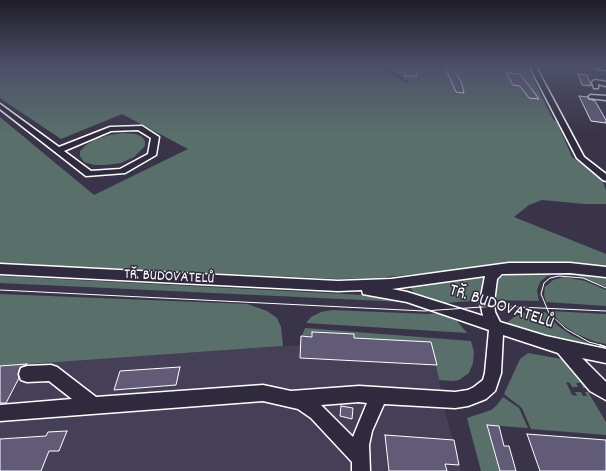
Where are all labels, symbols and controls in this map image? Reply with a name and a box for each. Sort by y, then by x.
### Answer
street label: TŘ. BUDOVATELŮ [123,267,215,289]
street label: TŘ. BUDOVATELŮ [446,281,556,335]

